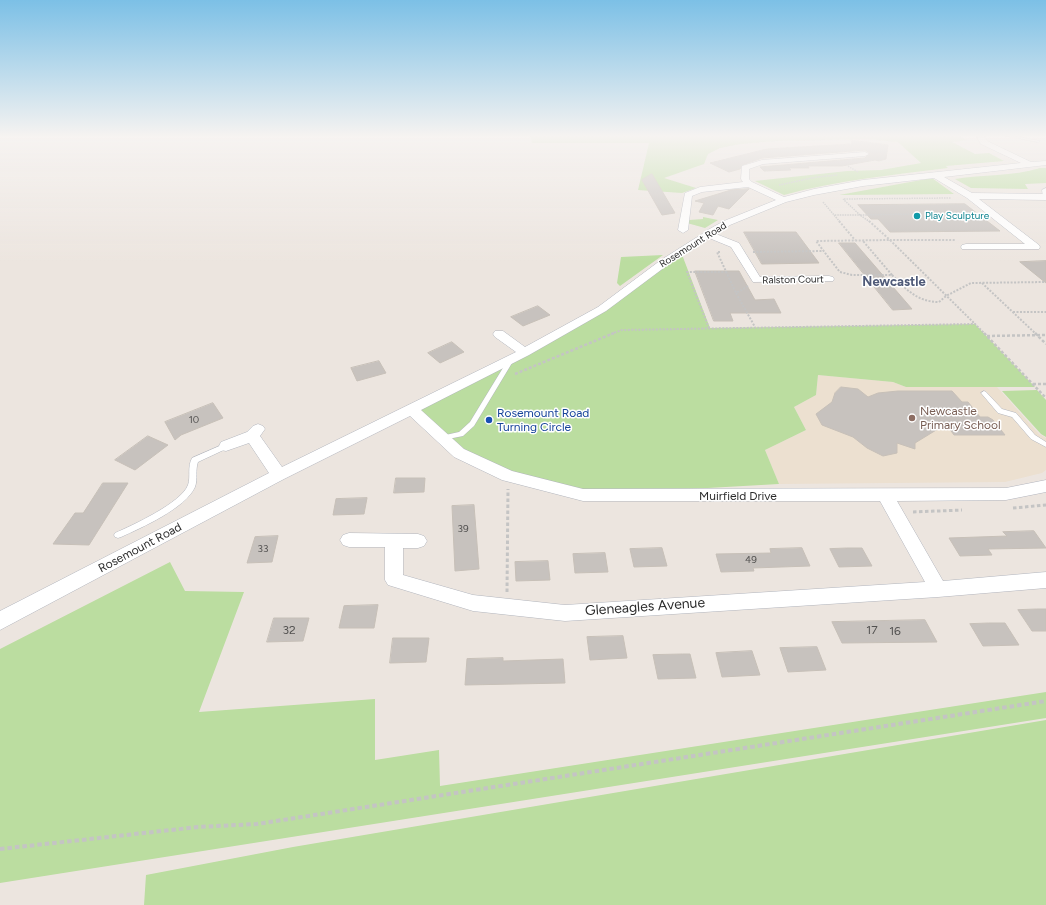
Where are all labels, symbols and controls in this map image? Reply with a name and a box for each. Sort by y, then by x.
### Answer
place label: Play Sculpture [925,210,989,222]
marker: Play Sculpture [912,211,922,221]
street label: Rosemount Road [657,220,729,270]
street label: Ralston Court [762,273,824,287]
district label: Newcastle [862,274,926,290]
place label: Newcastle Primary School [920,404,1001,432]
place label: Rosemount Road Turning Circle [497,406,589,434]
marker: Newcastle Primary School [907,413,917,423]
house number: 10 [189,414,199,426]
marker: Rosemount Road Turning Circle [484,415,494,425]
street label: Muirfield Drive [699,489,777,503]
street label: Rosemount Road [96,520,184,576]
house number: 39 [457,523,469,535]
house number: 33 [258,543,268,555]
house number: 49 [745,554,757,566]
street label: Gleneagles Avenue [584,594,706,620]
house number: 32 [282,623,296,637]
house number: 17 [866,623,878,637]
house number: 16 [889,624,901,638]

